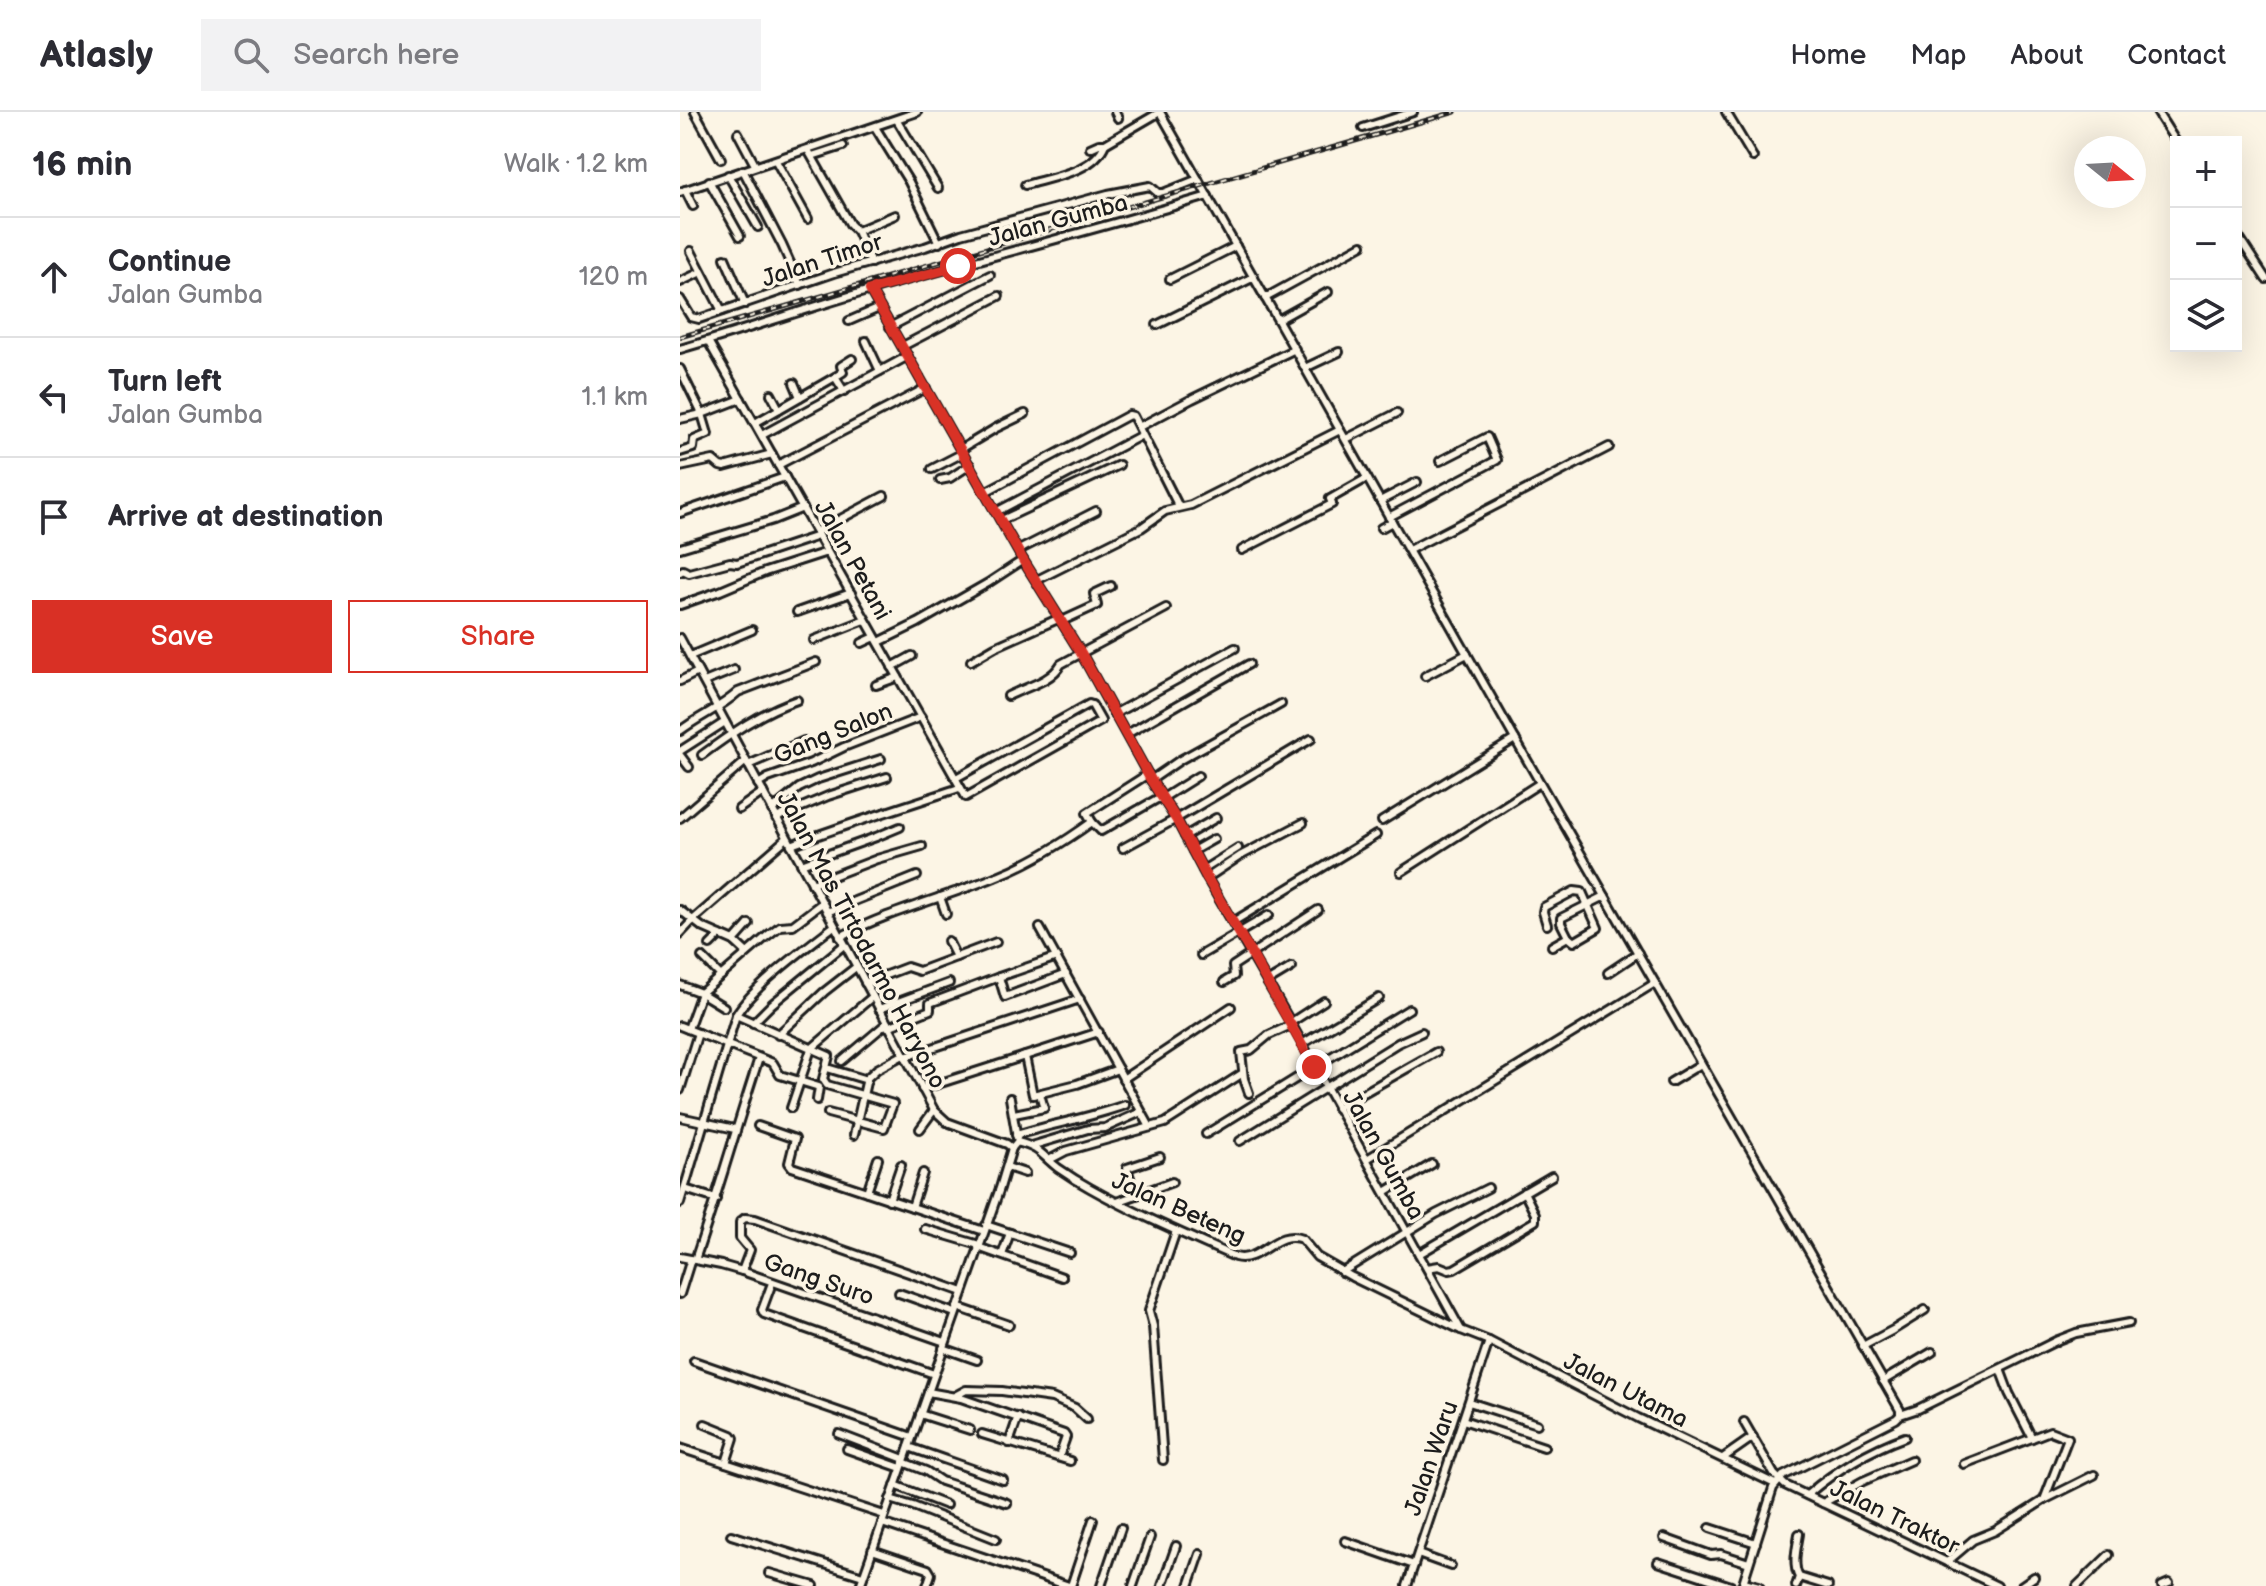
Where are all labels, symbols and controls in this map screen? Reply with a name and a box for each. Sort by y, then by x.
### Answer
search box [201,19,761,91]
text: Atlasly [40,33,153,78]
icon: search [229,33,273,77]
text: Search here [293,37,459,73]
text: Home [1790,39,1866,72]
text: Map [1910,39,1967,72]
text: About [2011,39,2083,72]
text: Contact [2127,39,2226,72]
north arrow [2074,136,2146,208]
map controls [2170,136,2242,352]
button: + [2170,136,2242,208]
text: 16 min [32,144,132,185]
text: Walk · 1.2 km [504,149,648,180]
street label: Jalan Gumba [985,188,1131,253]
button: − [2170,208,2242,280]
street label: Jalan Timor [758,227,886,294]
text: Continue [108,244,231,280]
route start [940,248,976,284]
icon: ahead [32,255,76,299]
text: 120 m [579,262,648,293]
text: Jalan Gumba [108,280,263,311]
button: layers [2170,280,2242,352]
text: Turn left [108,364,222,400]
icon: left [32,375,76,419]
text: 1.1 km [582,382,648,413]
text: Jalan Gumba [108,400,263,431]
icon: arrive [32,495,76,539]
street label: Jalan Petani [808,495,897,625]
text: Arrive at destination [108,499,384,535]
button: Save [32,600,332,673]
button: Share [348,600,648,673]
street label: Gang Salon [770,697,897,770]
street label: Jalan Mas Tirtodarmo Haryono [771,787,952,1094]
route end [1296,1049,1332,1085]
street label: Jalan Gumba [1336,1086,1431,1225]
street label: Jalan Beteng [1107,1166,1250,1251]
street label: Gang Suro [760,1247,878,1312]
street label: Jalan Utama [1559,1347,1693,1434]
street label: Jalan Waru [1398,1397,1465,1519]
street label: Jalan Traktor [1825,1474,1964,1561]

